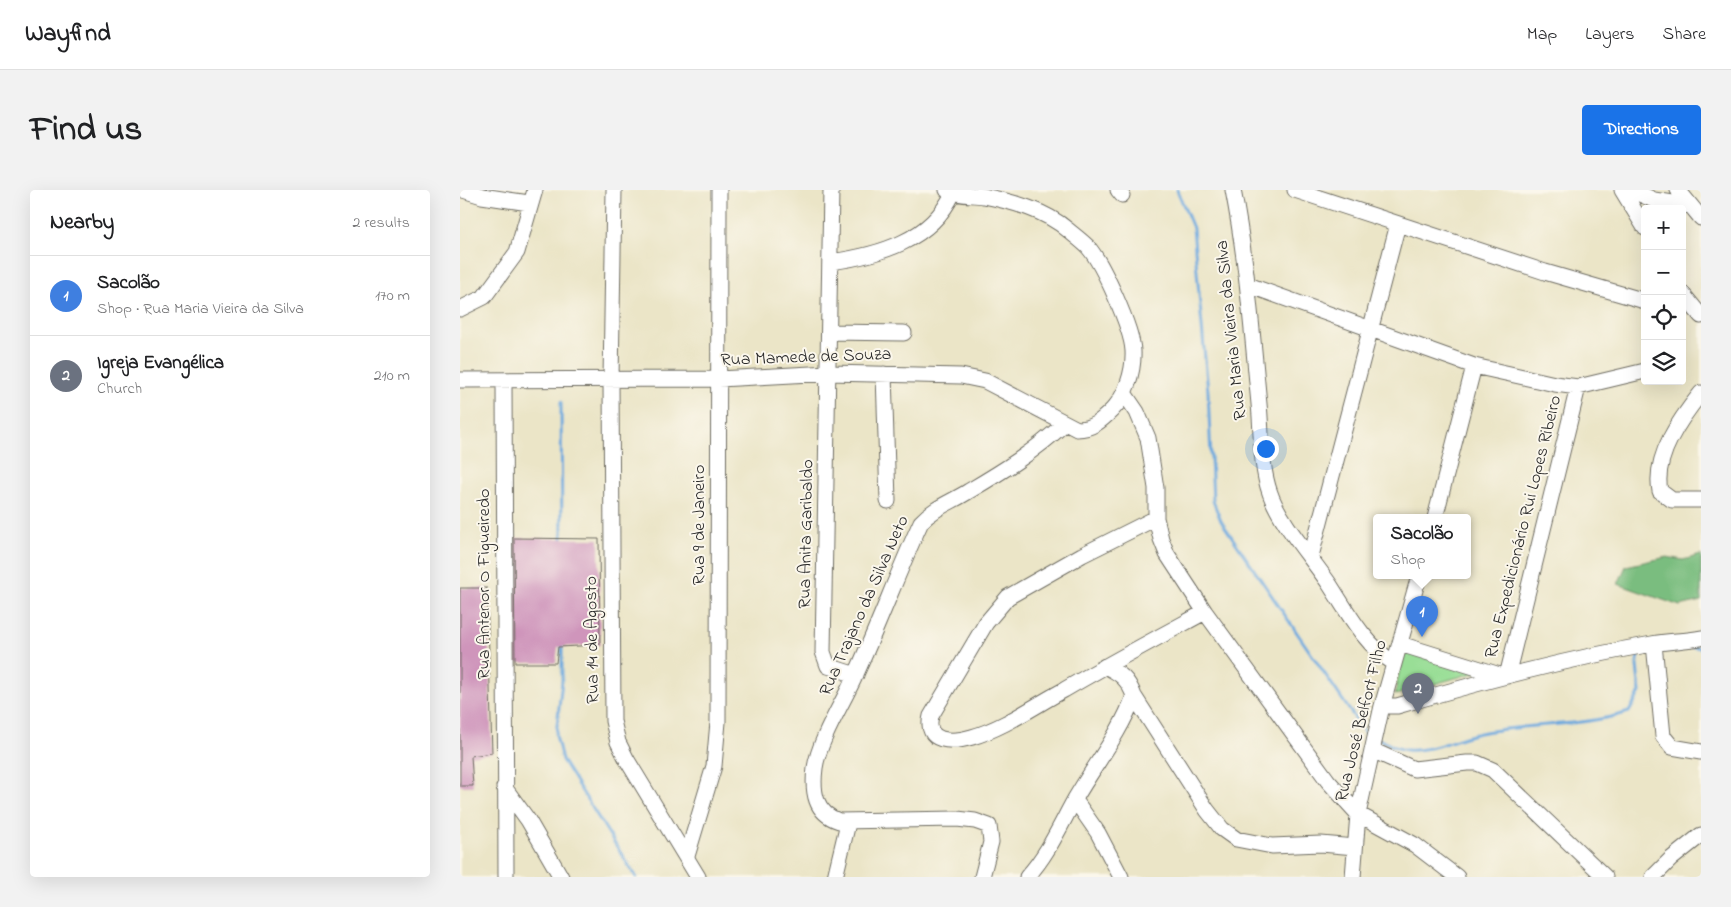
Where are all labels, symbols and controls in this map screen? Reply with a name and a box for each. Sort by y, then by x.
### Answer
text: Wayfind [25,17,111,52]
text: Map [1527,22,1557,48]
text: Layers [1585,22,1635,48]
text: Share [1663,22,1706,48]
text: Find us [30,105,142,156]
button: Directions [1582,105,1701,155]
map controls [1641,205,1686,385]
button: + [1641,205,1686,250]
text: Nearby [50,208,114,238]
text: 2 results [352,211,410,235]
street label: Rua Maria Vieira da Silva [1210,239,1254,421]
button: − [1641,250,1686,295]
text: Sacolão [97,270,160,297]
text: 1 [63,284,69,308]
text: 170 m [375,284,410,308]
button: locate [1641,295,1686,340]
text: Shop · Rua Maria Vieira da Silva [97,297,304,321]
button: layers [1641,340,1686,385]
street label: Rua Mamede de Souza [720,342,892,374]
text: Igreja Evangélica [97,350,224,377]
text: 2 [62,364,70,388]
text: 210 m [374,364,410,388]
text: Church [97,377,142,401]
street label: Rua Expedicionário Rui Lopes Ribeiro [1479,393,1569,661]
your location [1253,436,1279,462]
street label: Rua Anita Garibaldo [793,459,821,609]
street label: Rua 9 de Janeiro [687,465,713,585]
street label: Rua Antenor O Figueiredo [472,489,499,679]
street label: Rua Trajano da Silva Neto [813,512,917,700]
popup [1373,514,1471,579]
text: Sacolão [1391,521,1453,548]
text: Shop [1391,548,1425,572]
street label: Rua 14 de Agosto [579,576,608,704]
pin: 1 [1406,596,1438,637]
street label: Rua José Belfort Filho [1329,637,1395,805]
pin: 2 [1402,673,1434,714]

